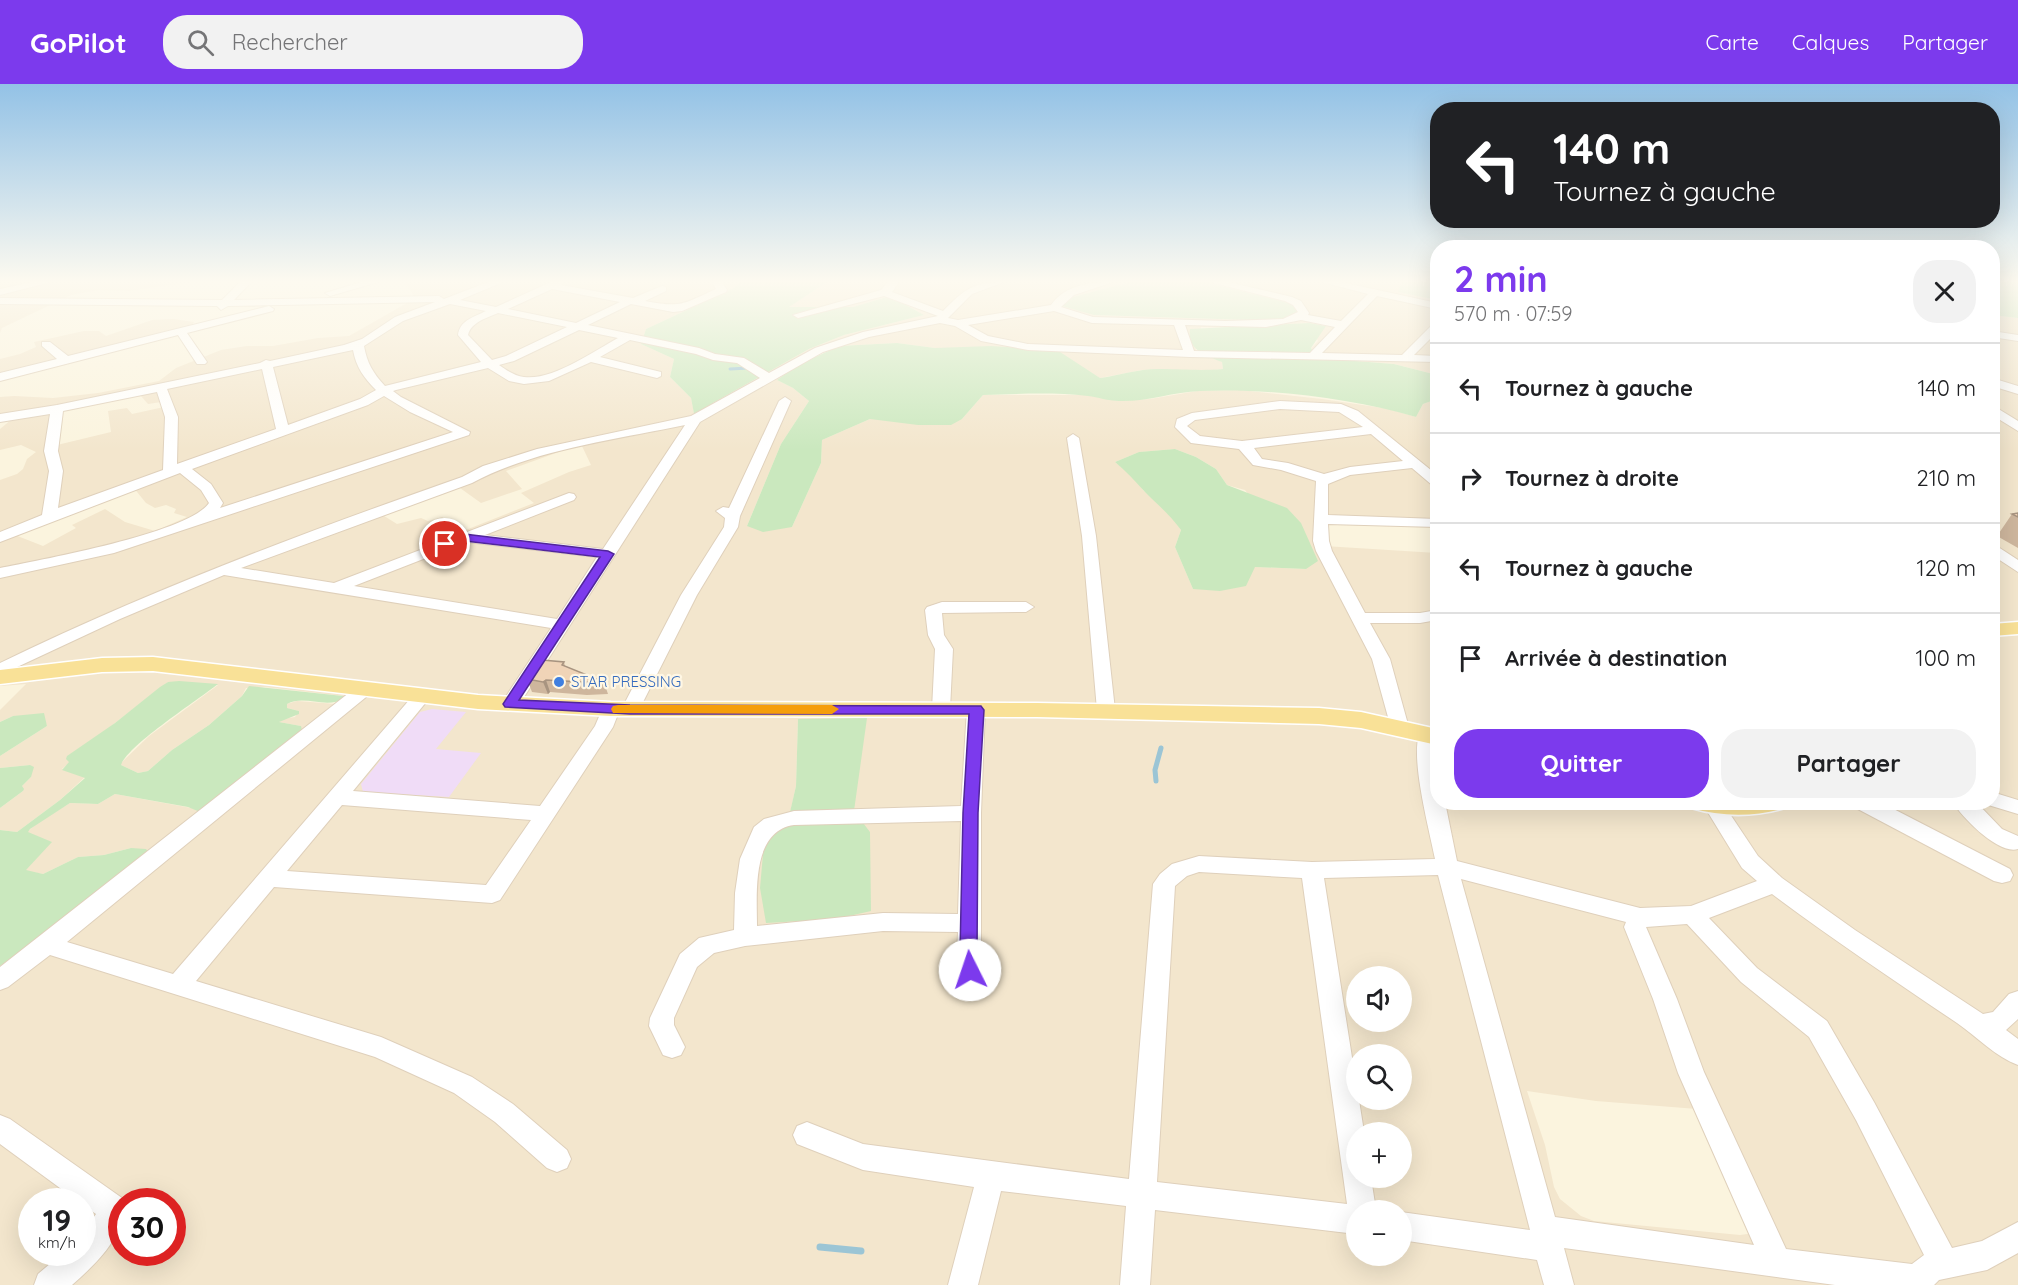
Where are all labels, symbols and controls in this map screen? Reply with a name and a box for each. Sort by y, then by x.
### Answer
search box [163,15,583,69]
text: GoPilot [30,25,127,60]
icon: search [184,26,217,59]
text: Rechercher [232,28,348,56]
text: Carte [1705,29,1759,55]
text: Calques [1792,29,1869,55]
text: Partager [1902,29,1988,55]
text: 140 m [1553,122,1670,175]
icon: left [1454,126,1532,204]
text: Tournez à gauche [1553,174,1776,208]
text: 2 min [1454,256,1548,301]
button: close [1913,260,1976,323]
text: 570 m · 07:59 [1454,301,1572,326]
icon: left [1454,372,1487,405]
text: Tournez à gauche [1505,374,1693,402]
text: 140 m [1917,374,1976,402]
icon: right [1454,462,1487,495]
text: Tournez à droite [1505,464,1679,492]
text: 210 m [1917,464,1976,492]
pin [419,518,470,569]
icon: arrive [428,527,461,560]
icon: left [1454,552,1487,585]
text: Tournez à gauche [1505,554,1693,582]
text: 120 m [1917,554,1976,582]
icon: arrive [1454,642,1487,675]
text: Arrivée à destination [1505,644,1727,672]
text: 100 m [1916,644,1976,672]
place label: STAR PRESSING [571,672,681,691]
marker: STAR PRESSING [552,675,566,689]
button: Quitter [1454,729,1709,798]
button: Partager [1721,729,1976,798]
position arrow [938,938,1002,1002]
map controls [1346,966,1412,1266]
button: sound [1346,966,1412,1032]
button: search [1346,1044,1412,1110]
button: + [1346,1122,1412,1188]
speed limit sign: 30 [108,1188,186,1266]
button: − [1346,1200,1412,1266]
text: 19 [43,1201,71,1239]
text: km/h [38,1233,76,1252]

